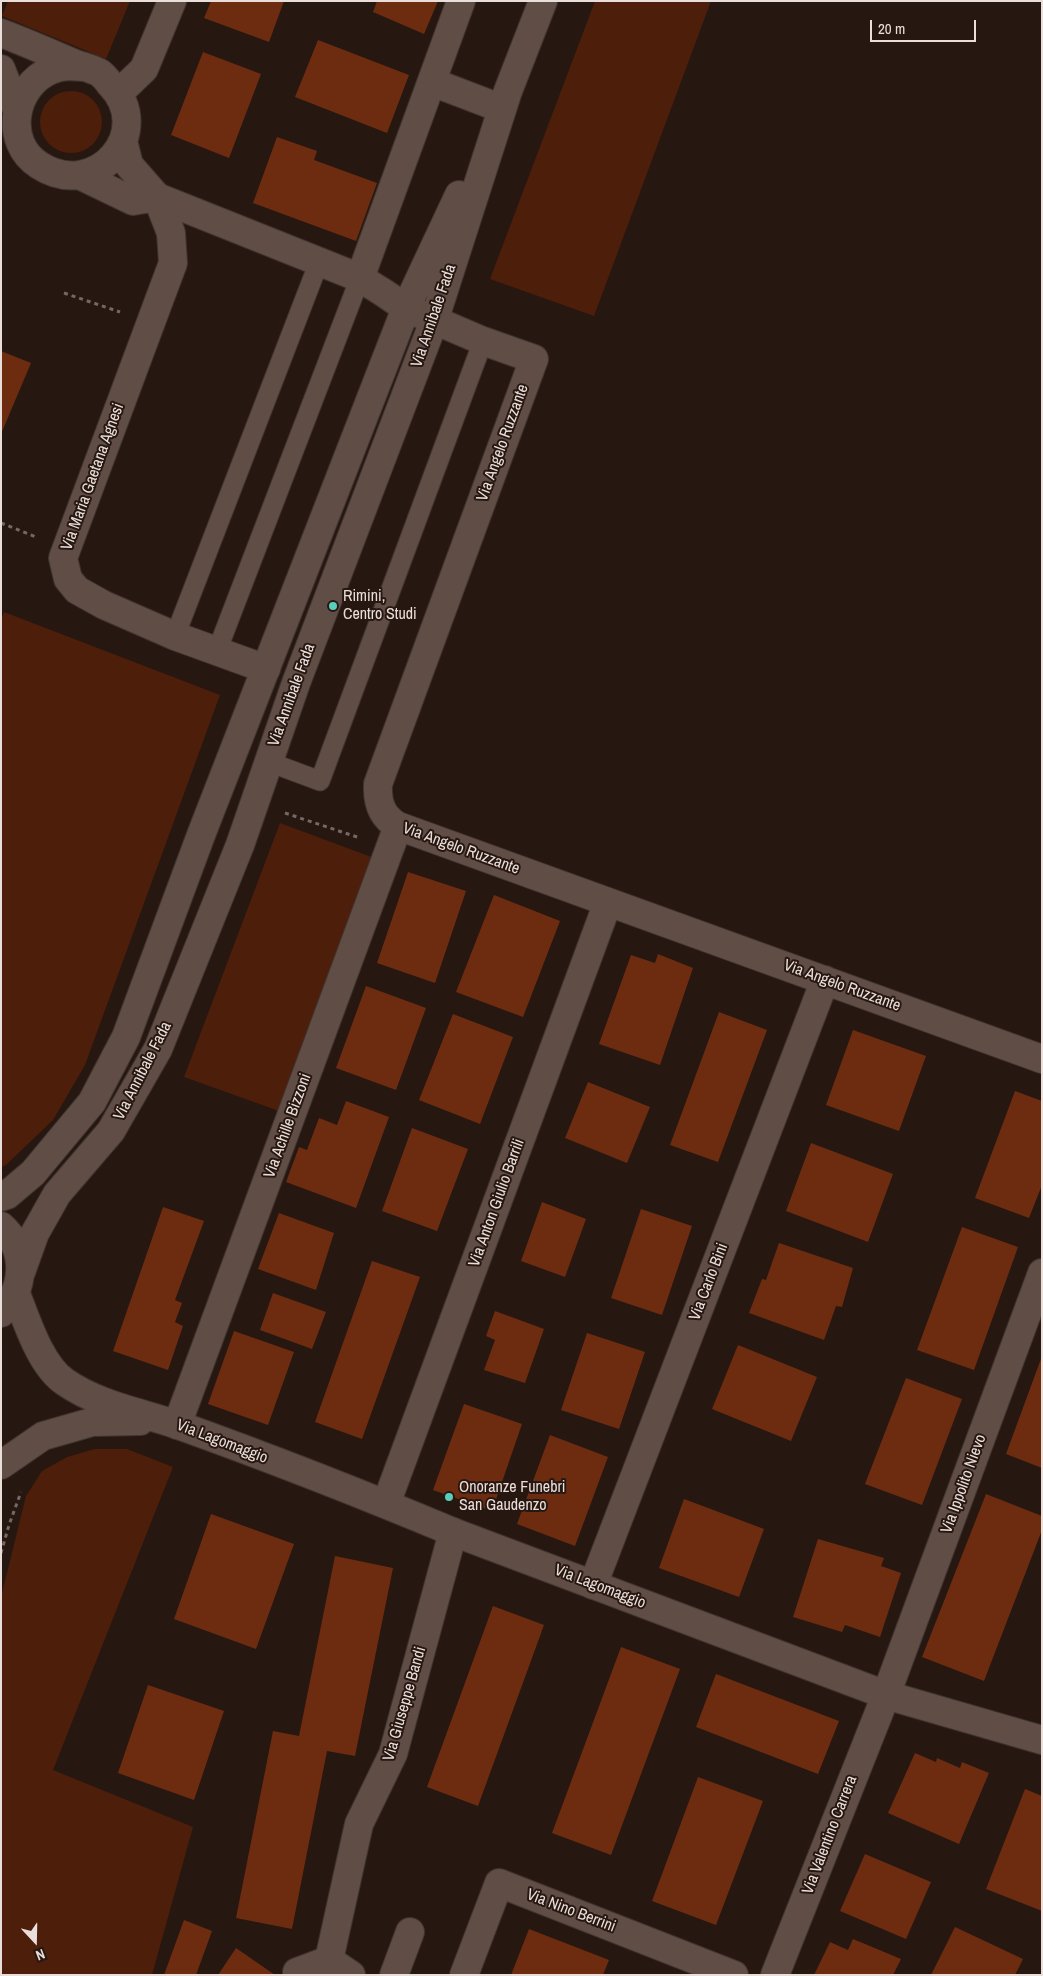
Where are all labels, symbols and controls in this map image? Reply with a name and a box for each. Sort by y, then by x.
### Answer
scale bar [873,10,979,42]
text: 20 m [878,18,905,39]
street label: Via Annibale Fada [407,262,461,370]
street label: Via Angelo Ruzzante [473,382,533,504]
street label: Via Maria Gaetana Agnesi [57,401,129,553]
place label: Rimini, Centro Studi [343,587,417,625]
marker: Rimini, Centro Studi [327,600,339,612]
street label: Via Annibale Fada [265,641,319,749]
street label: Via Angelo Ruzzante [400,819,522,879]
street label: Via Angelo Ruzzante [781,956,903,1016]
street label: Via Annibale Fada [110,1019,176,1123]
street label: Via Achille Bizzoni [260,1071,316,1181]
street label: Via Anton Giulio Barrili [465,1136,529,1270]
street label: Via Carlo Bini [685,1241,733,1323]
street label: Via Lagomaggio [174,1416,270,1468]
street label: Via Ippolito Nievo [937,1432,991,1536]
place label: Onoranze Funebri San Gaudenzo [459,1478,565,1516]
marker: Onoranze Funebri San Gaudenzo [443,1491,455,1503]
street label: Via Lagomaggio [552,1561,648,1613]
street label: Via Giuseppe Bandi [380,1645,430,1763]
street label: Via Valentino Carrera [799,1773,861,1897]
street label: Via Nino Berrini [524,1885,618,1937]
north arrow [10,1916,60,1966]
text: N [33,1945,47,1965]

